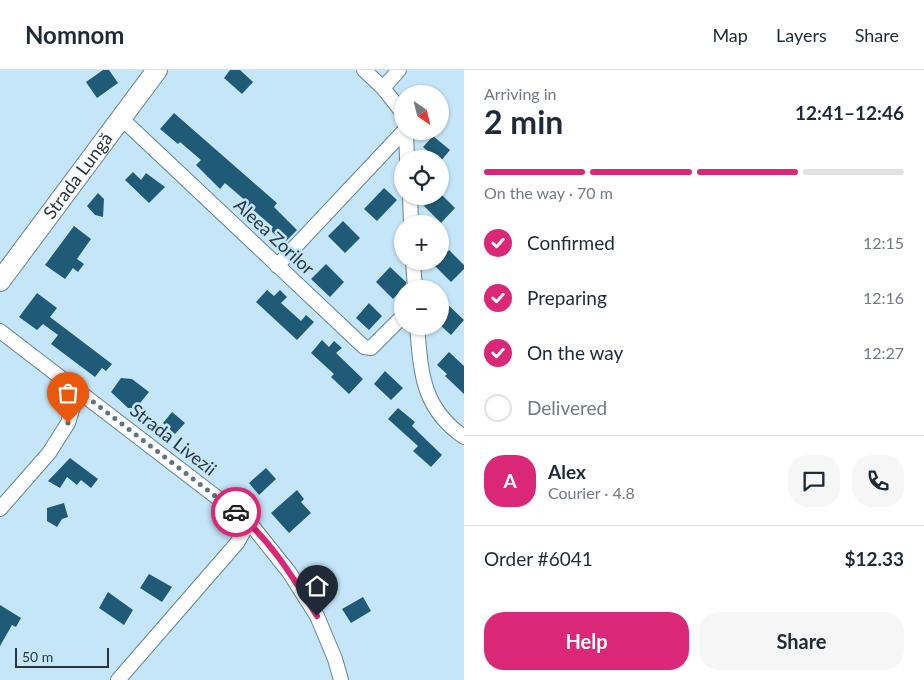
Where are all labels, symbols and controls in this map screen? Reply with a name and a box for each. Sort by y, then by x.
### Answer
text: Nomnom [25,20,124,49]
text: Map [712,24,748,46]
text: Layers [776,24,827,46]
text: Share [855,24,899,46]
text: Arriving in [484,84,557,103]
north arrow [394,85,449,140]
map controls [394,85,449,335]
text: 12:41–12:46 [795,101,904,124]
text: 2 min [484,102,563,141]
street label: Strada Lungă [38,128,117,223]
button: locate [394,150,449,205]
text: On the way · 70 m [484,183,613,202]
street label: Aleea Zorilor [230,194,320,279]
button: + [394,215,449,270]
icon: check [484,229,512,257]
text: Confirmed [527,231,615,254]
text: 12:15 [863,233,904,252]
button: − [394,280,449,335]
icon: check [484,284,512,312]
text: Preparing [527,286,607,309]
text: 12:16 [863,288,904,307]
icon: check [484,339,512,367]
text: On the way [527,341,623,364]
text: 12:27 [863,343,904,362]
pin [47,372,89,423]
icon: bag [54,379,82,407]
text: Delivered [527,396,607,419]
street label: Strada Livezii [126,399,221,480]
button: chat [788,455,840,507]
button: phone [852,455,904,507]
text: Alex [548,460,586,483]
text: A [503,469,517,492]
text: Courier · 4.8 [548,483,635,502]
courier [211,487,261,537]
icon: car [222,498,250,526]
text: Order #6041 [484,547,593,570]
text: $12.33 [844,547,904,570]
pin [296,565,338,616]
icon: home [303,572,331,600]
button: Help [484,612,689,670]
button: Share [699,612,904,670]
scale bar [15,645,109,668]
text: 50 m [22,648,53,665]

